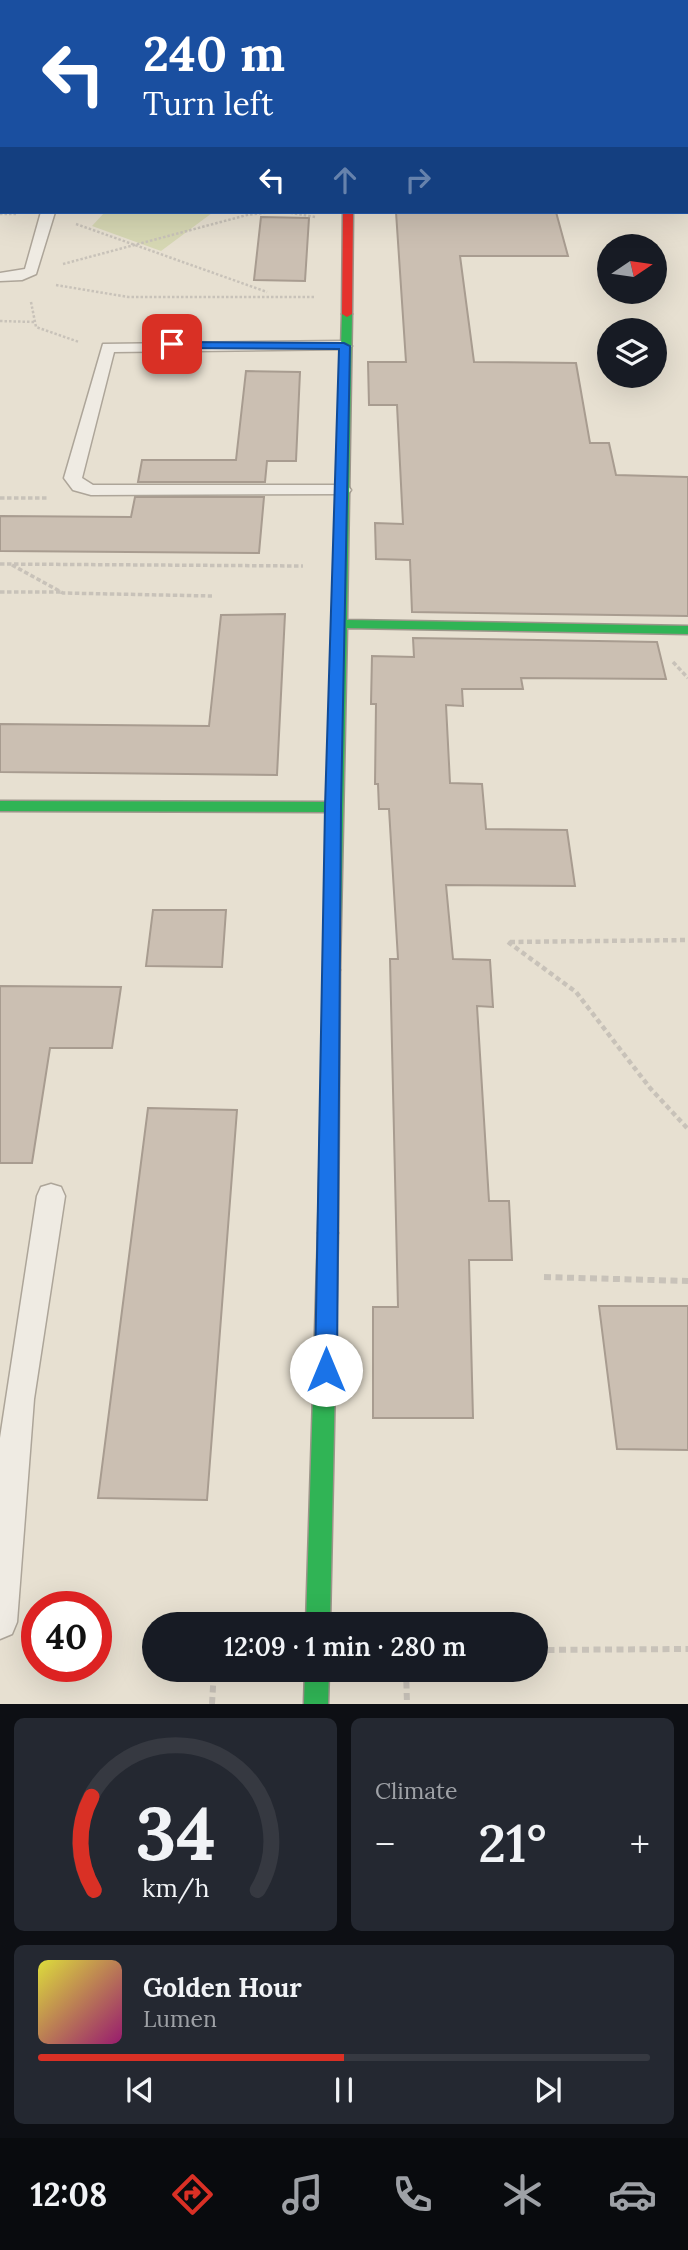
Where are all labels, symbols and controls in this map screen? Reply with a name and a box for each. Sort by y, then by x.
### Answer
text: 240 m [143,22,285,84]
icon: left [28,28,119,119]
text: Turn left [143,83,273,124]
icon: left [253,161,291,199]
icon: ahead [326,161,364,199]
icon: right [399,161,437,199]
north arrow [597,234,667,304]
map controls [597,234,667,388]
pin [142,314,202,374]
button: layers [597,318,667,388]
icon: arrive [153,325,191,363]
position arrow [289,1333,363,1407]
speed limit sign: 40 [21,1591,112,1682]
text: 12:09 · 1 min · 280 m [224,1630,466,1663]
text: Climate [375,1776,457,1805]
text: 34 [135,1788,216,1881]
text: 21° [478,1810,547,1876]
text: − [375,1820,395,1868]
text: + [630,1820,650,1868]
text: km/h [142,1872,209,1904]
text: Golden Hour [143,1971,302,2004]
text: Lumen [143,2004,217,2033]
icon: previous [121,2071,159,2109]
icon: pause [325,2071,363,2109]
icon: next [529,2071,567,2109]
icon: directions [168,2170,217,2219]
icon: music [278,2170,327,2219]
icon: phone [388,2170,437,2219]
icon: climate [498,2170,547,2219]
icon: car [608,2170,657,2219]
text: 12:08 [31,2174,107,2215]

